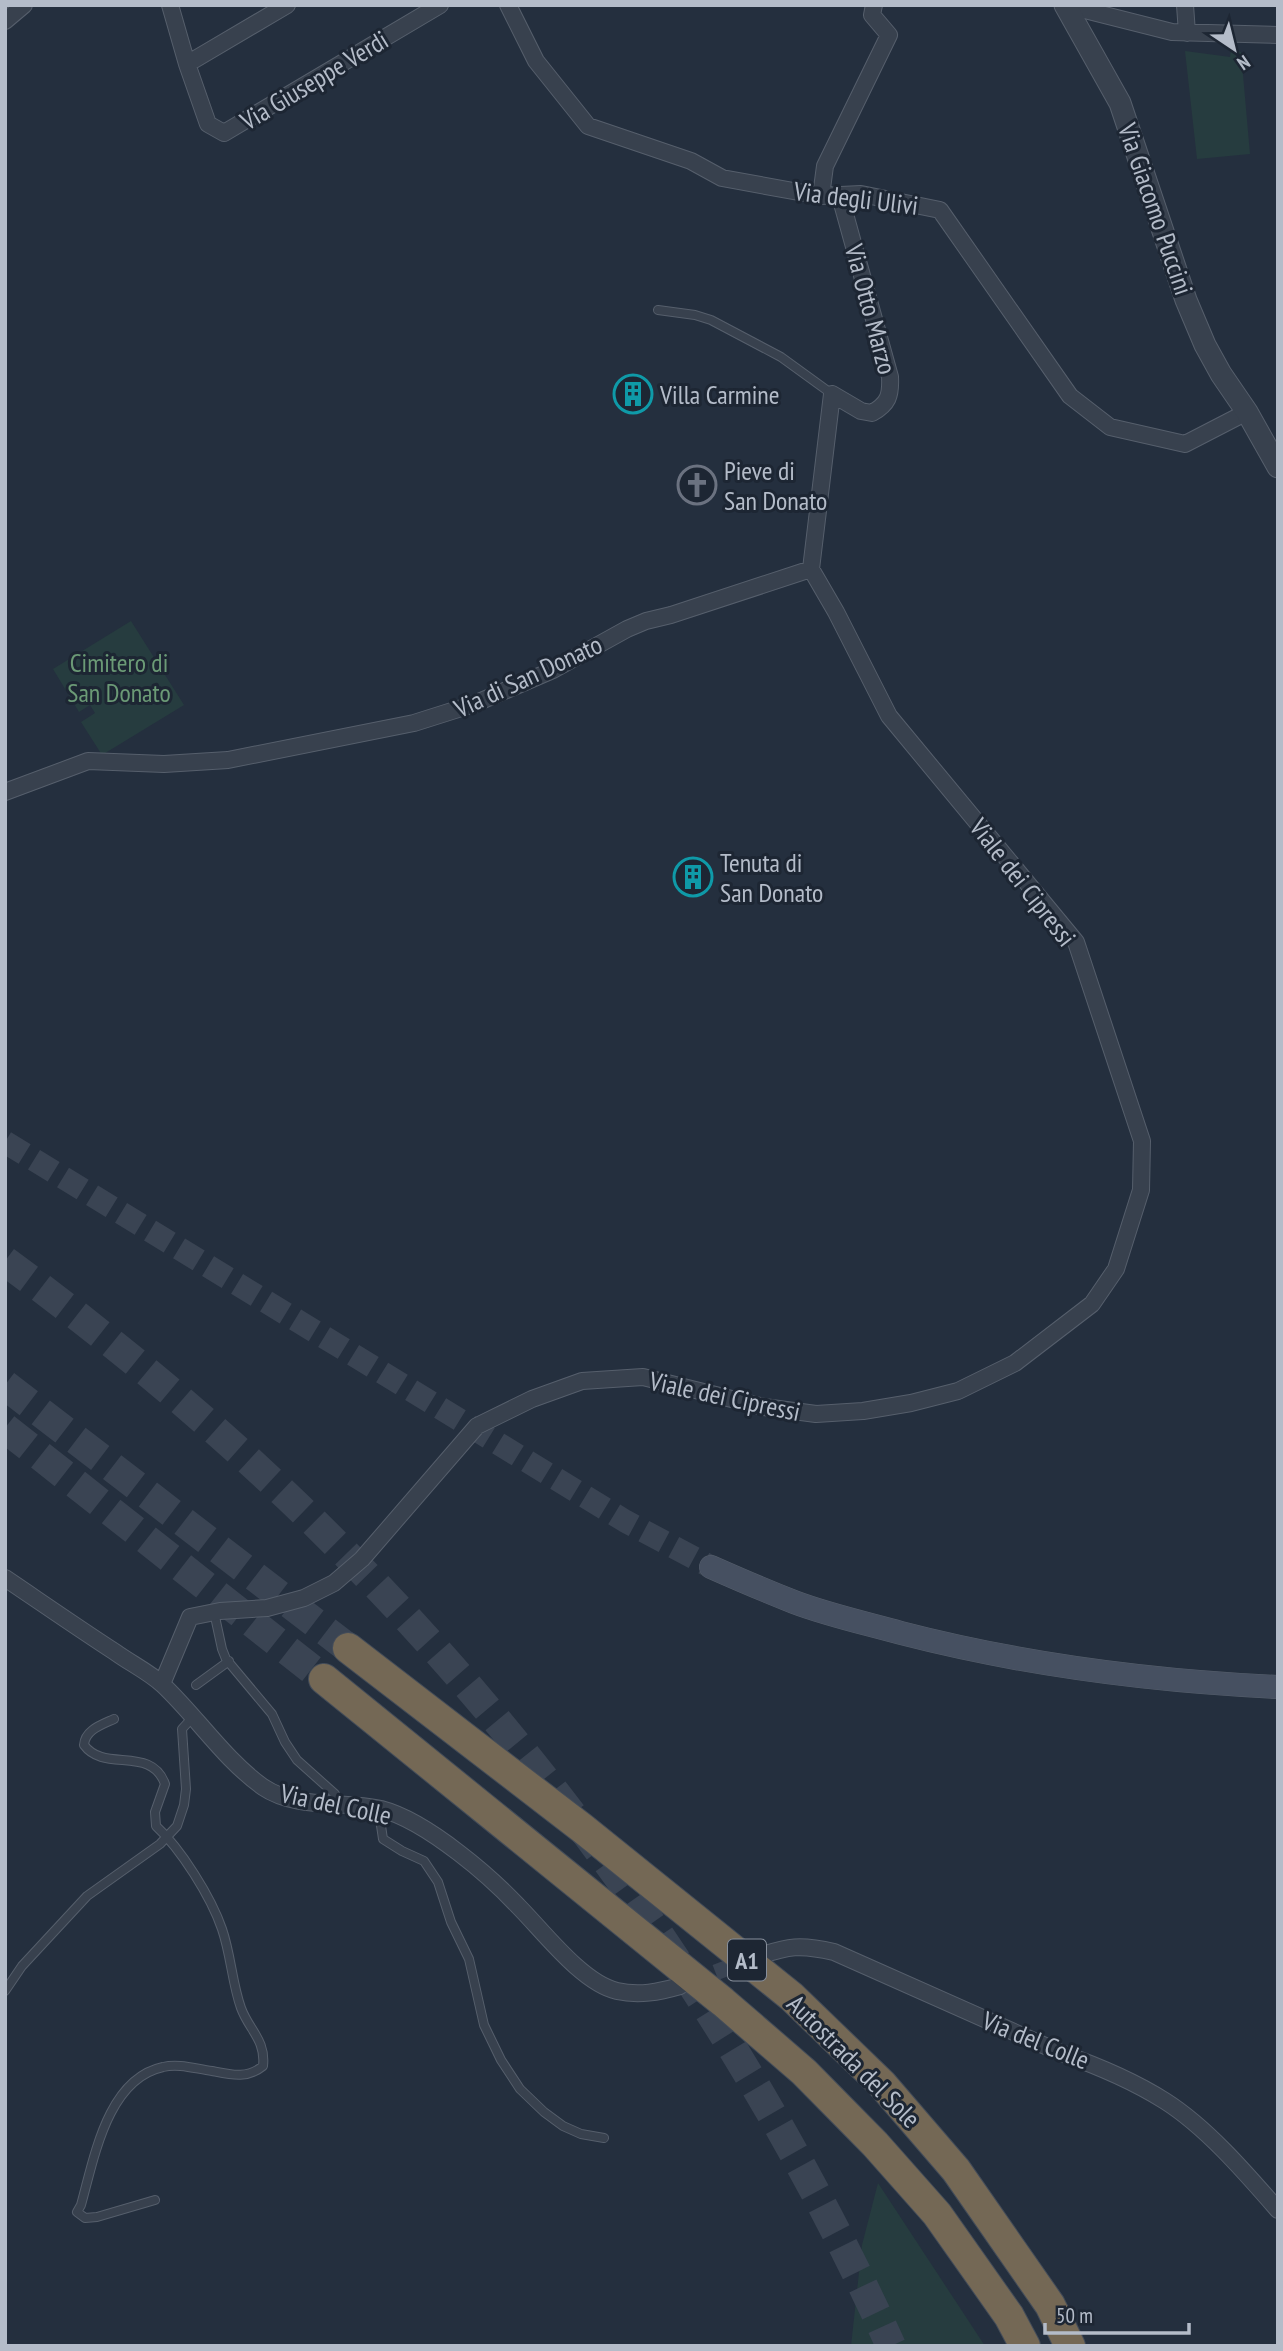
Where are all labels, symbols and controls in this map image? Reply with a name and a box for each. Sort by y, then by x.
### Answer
north arrow [1199,14,1269,84]
street label: Via Giuseppe Verdi [233,23,394,138]
text: N [1233,50,1255,76]
street label: Via Giacomo Puccini [1111,118,1201,299]
street label: Via degli Ulivi [791,174,920,222]
street label: Via Otto Marzo [838,239,904,378]
building icon: Villa Carmine [612,373,654,415]
place label: Villa Carmine [659,378,780,411]
place label: Pieve di San Donato [724,454,827,517]
church icon: Pieve di San Donato [676,464,718,506]
street label: Via di San Donato [448,627,607,725]
park label: Cimitero di San Donato [67,646,171,709]
street label: Viale dei Cipressi [962,811,1083,953]
place label: Tenuta di San Donato [720,846,823,909]
building icon: Tenuta di San Donato [672,856,714,898]
street label: Viale dei Cipressi [646,1364,803,1428]
street label: Via del Colle [277,1776,394,1832]
road number: A1 [728,1940,766,1980]
street label: Autostrada del Sole [780,1987,928,2135]
street label: Via del Colle [977,2003,1094,2076]
scale bar [1045,2292,1188,2336]
text: 50 m [1056,2302,1093,2329]

